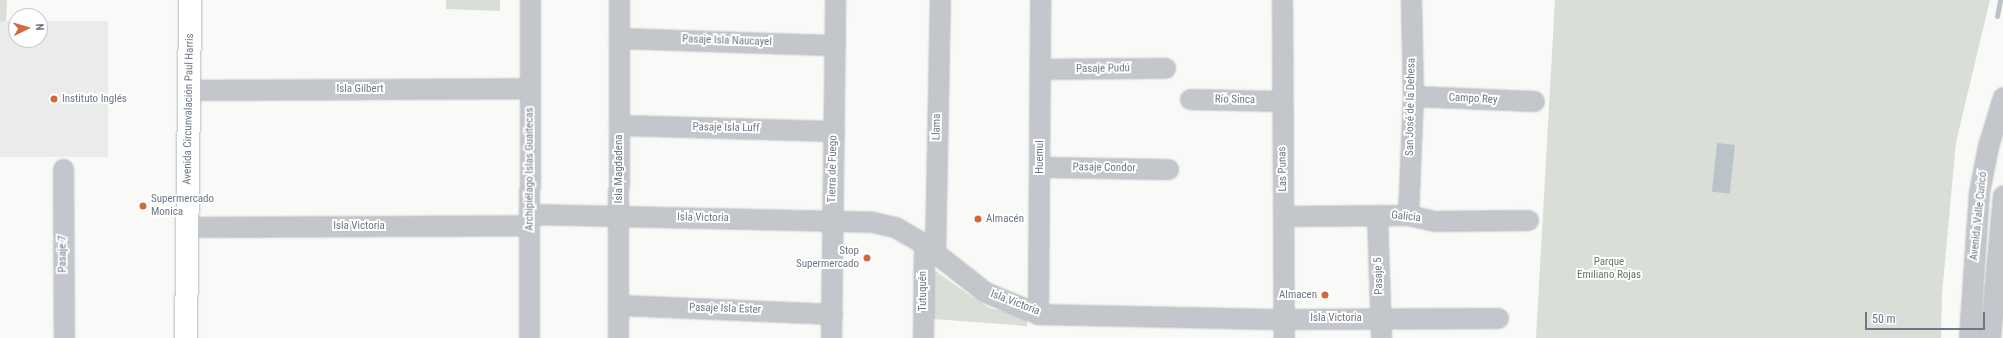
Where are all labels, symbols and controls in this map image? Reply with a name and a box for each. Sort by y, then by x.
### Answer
north arrow [8,8,48,48]
text: N [33,23,46,31]
street label: Avenida Circunvalación Paul Harris [181,33,197,185]
street label: Pasaje Isla Naucayel [682,33,772,49]
street label: San José de la Dehesa [1404,58,1418,156]
street label: Pasaje Pudú [1076,62,1130,76]
street label: Isla Gilbert [336,82,384,96]
street label: Campo Rey [1448,91,1498,107]
place label: Instituto Inglés [62,92,127,106]
street label: Río Sinca [1215,93,1255,107]
marker: Instituto Inglés [49,94,59,104]
street label: Archipiélago Islas Guaitecas [523,107,537,231]
street label: Llama [930,114,944,140]
street label: Pasaje Isla Luff [692,121,760,135]
street label: Isla Magdadena [612,134,626,204]
street label: Tierra de Fuego [826,135,840,203]
street label: Huemul [1033,140,1047,174]
street label: Las Punas [1276,146,1290,192]
street label: Pasaje Condor [1072,161,1136,175]
street label: Avenida Valle Curicó [1968,171,1990,261]
place label: Supermercado Monica [151,193,214,219]
marker: Supermercado Monica [138,201,148,211]
street label: Galicia [1391,209,1421,225]
street label: Isla Victoria [677,211,729,225]
place label: Almacén [986,212,1024,226]
marker: Almacén [973,214,983,224]
street label: Isla Victoria [333,219,385,233]
street label: Pasaje 7 [56,235,70,273]
place label: Stop Supermercado [796,245,859,271]
marker: Stop Supermercado [862,253,872,263]
park label: Parque Emiliano Rojas [1577,256,1641,282]
street label: Pasaje 5 [1372,257,1386,295]
street label: Tutuquén [916,271,930,311]
street label: Isla Victoria [989,288,1041,318]
place label: Almacen [1279,288,1317,302]
marker: Almacen [1320,290,1330,300]
street label: Pasaje Isla Ester [689,301,761,317]
scale bar [1867,304,1987,330]
street label: Isla Victoria [1310,311,1362,325]
text: 50 m [1872,312,1896,326]

